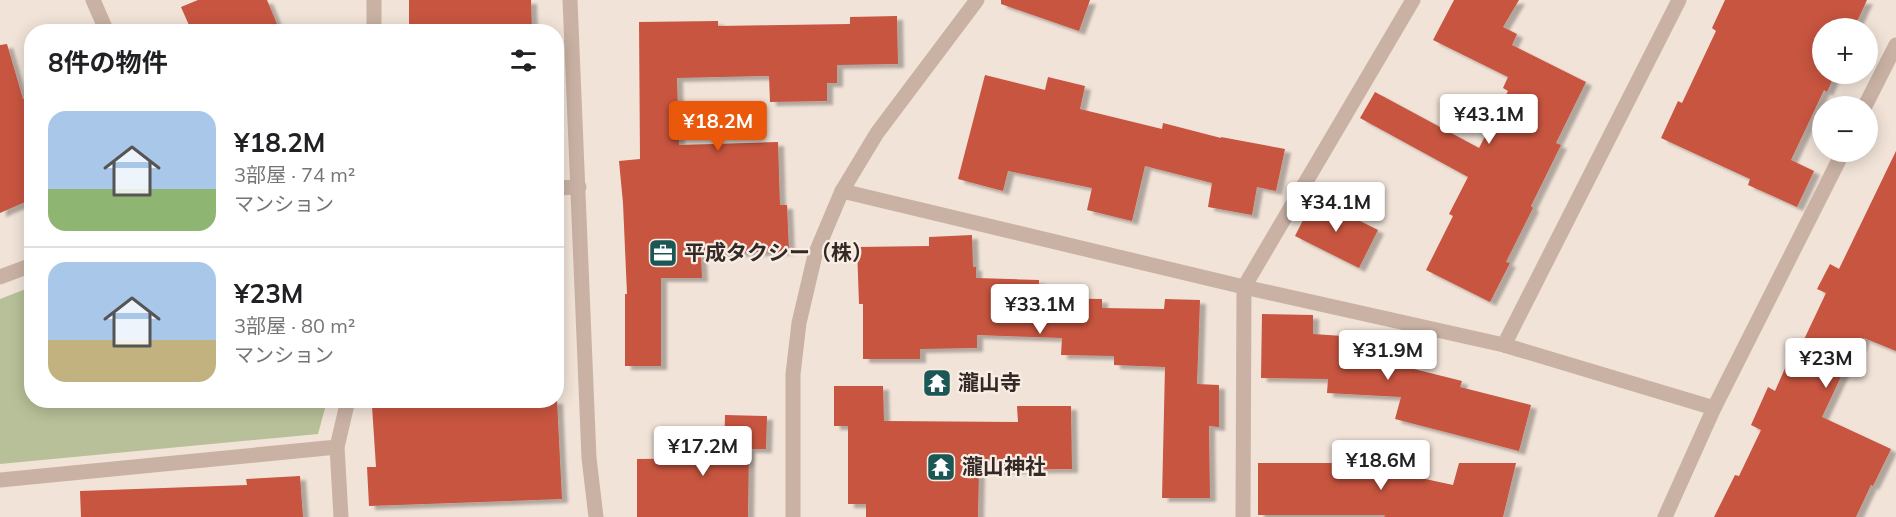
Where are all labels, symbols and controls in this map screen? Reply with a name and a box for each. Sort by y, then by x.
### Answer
map controls [1812,18,1878,162]
button: + [1812,18,1878,84]
icon: filters [507,44,540,77]
text: 8件の物件 [48,46,168,79]
pin: ¥43.1M [1440,94,1538,145]
button: − [1812,96,1878,162]
pin: ¥18.2M [669,101,767,152]
text: ¥43.1M [1454,101,1524,126]
text: ¥18.2M [683,108,753,133]
text: ¥18.2M [234,126,325,159]
icon: home [96,135,168,207]
text: 3部屋 · 74 m² [234,162,355,187]
pin: ¥34.1M [1287,182,1385,233]
text: ¥34.1M [1301,189,1371,214]
text: マンション [234,191,334,216]
office icon: 平成タクシー（株） [647,237,679,269]
place label: 平成タクシー（株） [684,239,873,265]
text: ¥23M [234,277,303,310]
pin: ¥33.1M [991,284,1089,335]
icon: home [96,286,168,358]
text: ¥33.1M [1005,291,1075,316]
text: 3部屋 · 80 m² [234,313,355,338]
pin: ¥31.9M [1339,330,1437,381]
text: ¥31.9M [1353,337,1423,362]
pin: ¥23M [1790,338,1862,389]
text: マンション [234,342,334,367]
text: ¥23M [1799,345,1853,370]
temple icon: 瀧山寺 [921,367,953,399]
place label: 瀧山寺 [958,369,1021,395]
pin: ¥17.2M [654,426,752,477]
text: ¥17.2M [668,433,738,458]
pin: ¥18.6M [1332,440,1430,491]
text: ¥18.6M [1346,447,1416,472]
temple icon: 瀧山神社 [925,451,957,483]
place label: 瀧山神社 [962,453,1046,479]

